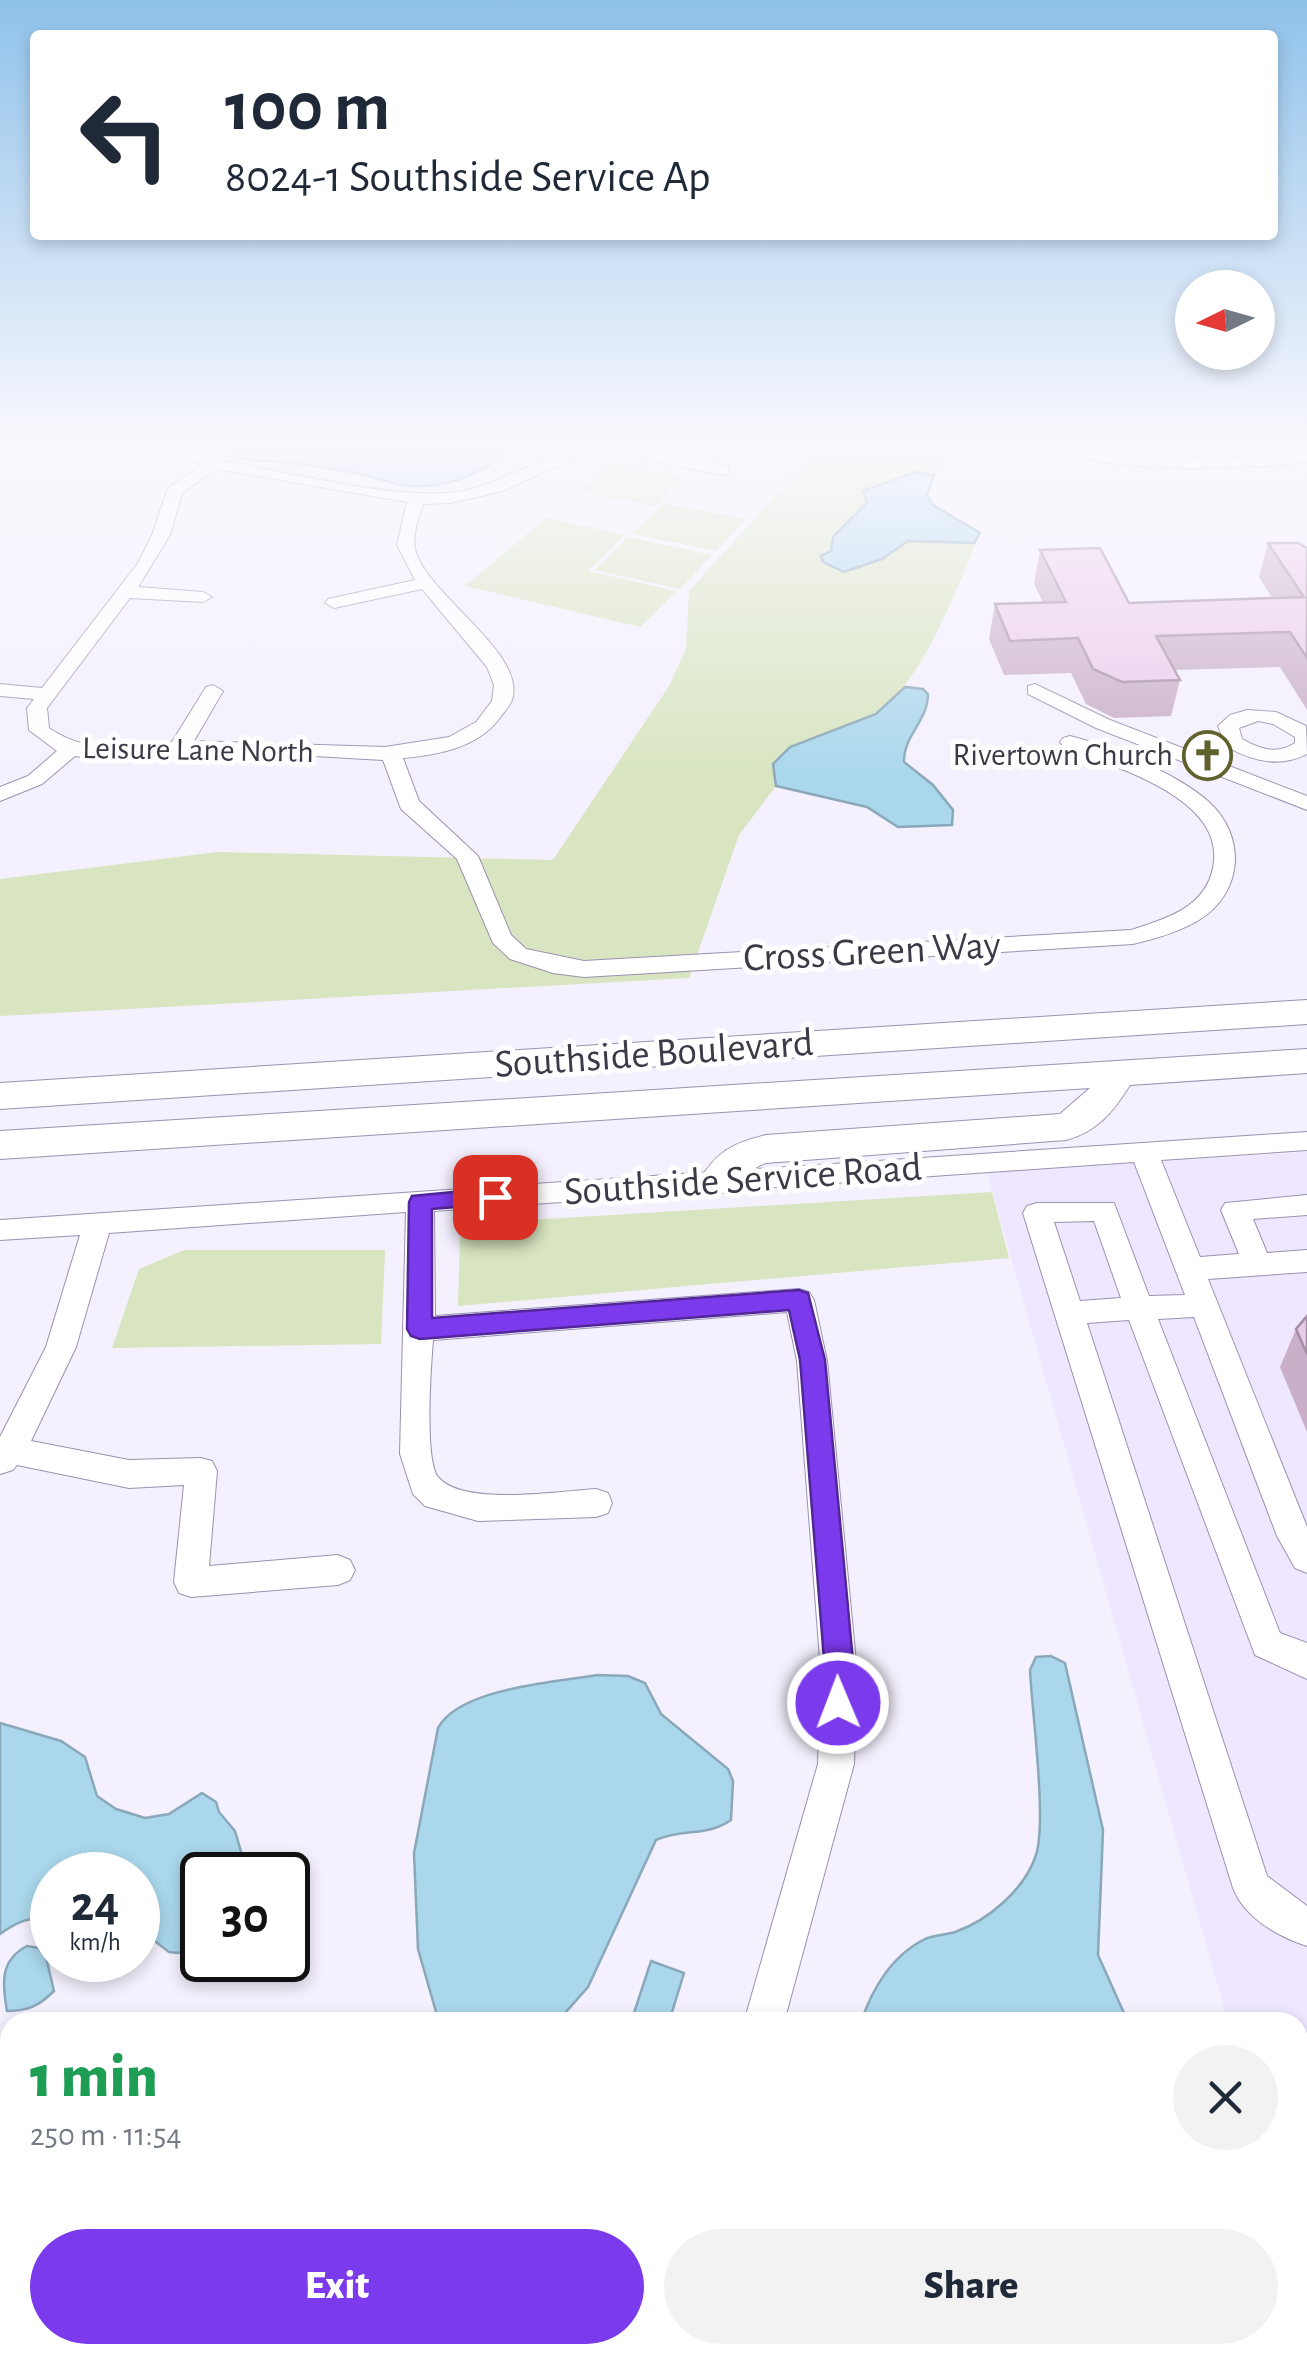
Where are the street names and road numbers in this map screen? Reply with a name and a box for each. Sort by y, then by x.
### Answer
street label: Leisure Lane North [82,732,314,768]
street label: Cross Green Way [742,925,1002,979]
street label: Southside Boulevard [493,1023,815,1085]
street label: Southside Service Road [563,1148,923,1212]

